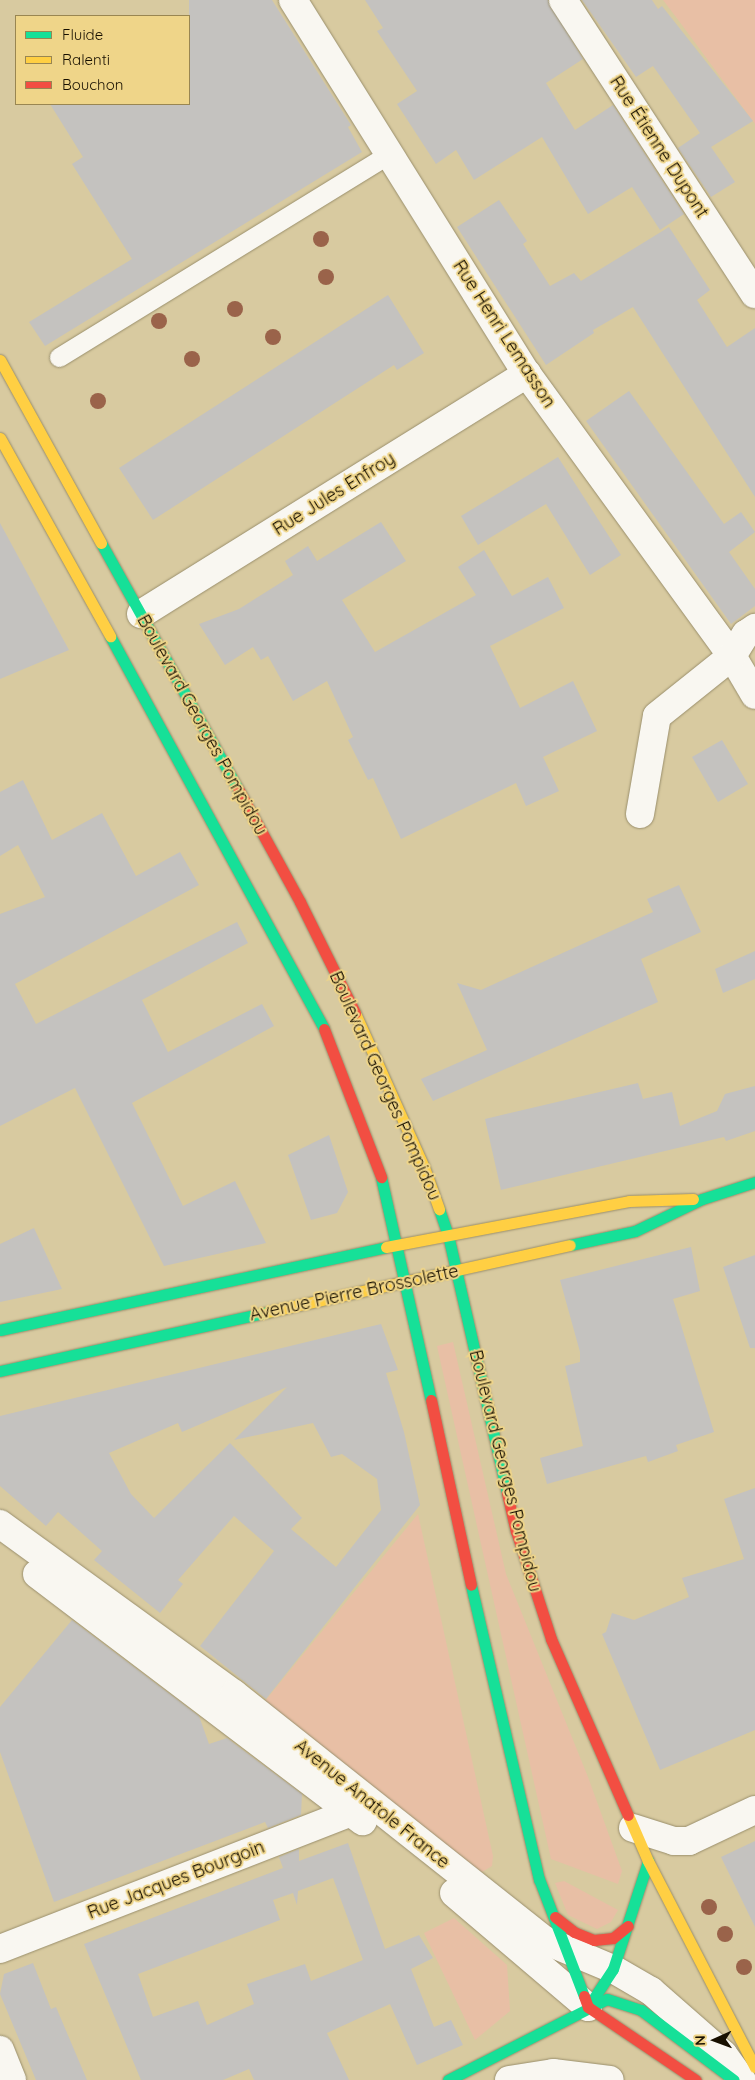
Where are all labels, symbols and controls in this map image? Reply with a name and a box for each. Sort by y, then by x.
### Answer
legend [15,15,190,105]
text: Fluide [62,25,103,44]
text: Ralenti [62,50,110,69]
street label: Rue Étienne Dupont [605,72,713,222]
text: Bouchon [62,75,123,94]
street label: Rue Henri Lemasson [448,256,560,412]
street label: Rue Jules Enfroy [269,448,399,540]
street label: Boulevard Georges Pompidou [132,611,272,839]
street label: Boulevard Georges Pompidou [325,968,445,1204]
street label: Avenue Pierre Brossolette [248,1260,460,1326]
street label: Boulevard Georges Pompidou [464,1348,546,1594]
street label: Avenue Anatole France [290,1735,454,1873]
street label: Rue Jacques Bourgoin [84,1836,268,1924]
north arrow [690,2015,740,2065]
text: N [691,2035,709,2046]

